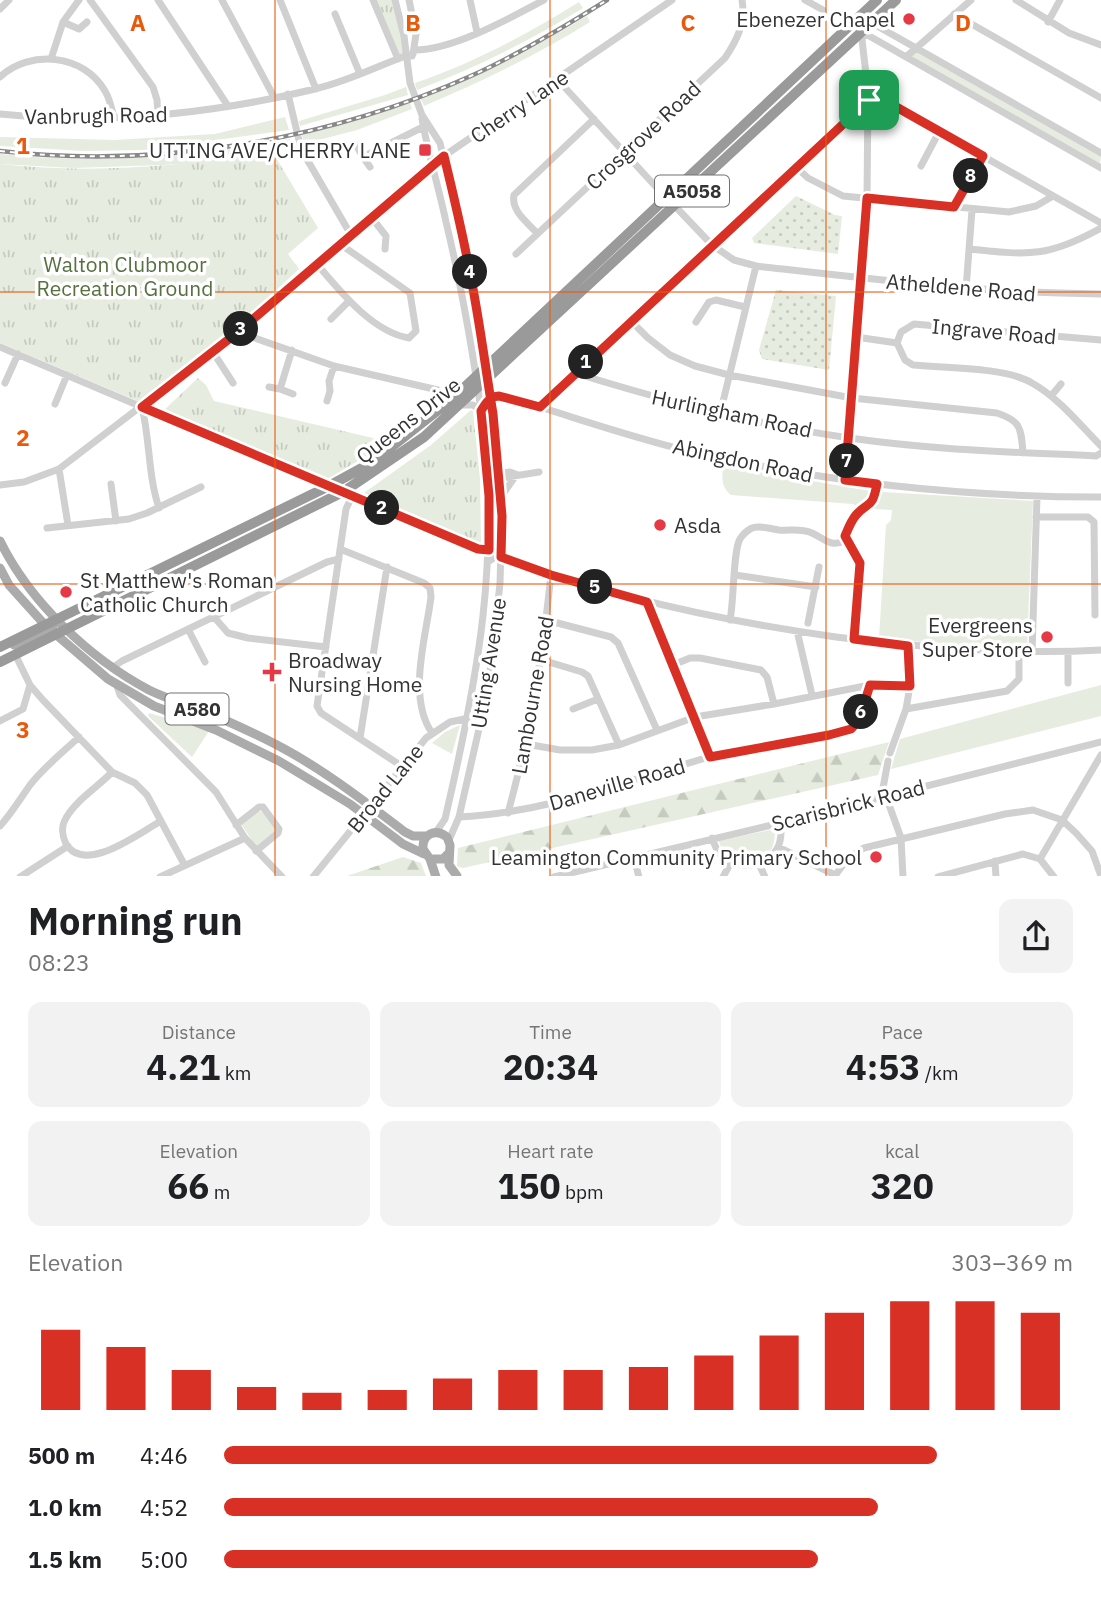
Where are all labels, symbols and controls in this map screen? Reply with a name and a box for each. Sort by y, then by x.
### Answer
place label: Ebenezer Chapel [736,5,895,33]
text: A [130,7,146,37]
text: B [405,7,421,37]
text: C [681,7,696,37]
text: D [955,7,971,37]
marker: Ebenezer Chapel [901,11,917,27]
street label: Cherry Lane [464,63,574,149]
pin [839,70,899,130]
street label: Crosgrove Road [579,74,707,196]
icon: arrive [850,81,888,119]
street label: Vanbrugh Road [24,100,168,130]
text: 1 [16,130,30,160]
place label: UTTING AVE/CHERRY LANE [149,136,411,164]
marker: UTTING AVE/CHERRY LANE [417,142,433,158]
pin: 8 [954,158,988,194]
text: 8 [965,163,976,187]
road number: A5058 [655,176,729,206]
park label: Walton Clubmoor Recreation Ground [37,250,213,302]
pin: 4 [452,254,488,290]
text: 4 [464,259,475,283]
street label: Atheldene Road [885,267,1037,307]
pin: 3 [224,312,258,346]
street label: Ingrave Road [931,312,1057,350]
text: 3 [235,316,246,340]
pin: 1 [568,344,604,380]
text: 1 [580,349,591,373]
street label: Queens Drive [350,370,466,470]
street label: Hurlingham Road [649,382,815,444]
text: 2 [16,422,30,452]
street label: Abingdon Road [670,431,816,489]
pin: 7 [830,444,864,478]
text: 7 [841,448,852,472]
pin: 2 [364,490,400,526]
text: 2 [376,495,387,519]
place label: Asda [674,511,721,539]
marker: Asda [652,517,668,533]
place label: St Matthew's Roman Catholic Church [80,566,274,618]
pin: 5 [578,570,612,604]
text: 5 [589,574,600,598]
marker: St Matthew's Roman Catholic Church [58,584,74,600]
street label: Utting Avenue [464,596,512,730]
place label: Evergreens Super Store [922,611,1033,663]
street label: Lambourne Road [504,614,560,776]
marker: Evergreens Super Store [1039,629,1055,645]
place label: Broadway Nursing Home [288,646,422,698]
marker: Broadway Nursing Home [262,662,282,682]
road number: A580 [166,694,228,724]
pin: 6 [844,694,878,730]
text: 6 [855,699,866,723]
text: 3 [16,714,30,744]
street label: Broad Lane [341,738,429,838]
street label: Daneville Road [546,751,688,817]
street label: Scarisbrick Road [768,772,928,838]
place label: Leamington Community Primary School [491,843,862,871]
marker: Leamington Community Primary School [868,849,884,865]
text: Morning run [28,896,243,945]
button: share [999,899,1073,973]
text: 08:23 [28,947,90,977]
text: Distance [162,1020,236,1044]
text: Time [529,1020,572,1044]
text: Pace [881,1020,923,1044]
text: 4.21 [146,1044,220,1090]
text: 20:34 [503,1044,598,1090]
text: 4:53 [846,1044,920,1090]
text: km [220,1061,251,1085]
text: /km [920,1061,959,1085]
text: Elevation [159,1139,238,1163]
text: Heart rate [507,1139,594,1163]
text: kcal [885,1139,919,1163]
text: 66 [167,1163,209,1209]
text: 150 [497,1163,560,1209]
text: 320 [871,1163,934,1209]
text: m [209,1180,230,1204]
text: bpm [560,1180,604,1204]
text: Elevation [28,1247,123,1277]
text: 303–369 m [951,1247,1073,1277]
text: 500 m [28,1440,95,1470]
text: 4:46 [140,1440,188,1470]
text: 1.0 km [28,1492,102,1522]
text: 4:52 [140,1492,188,1522]
text: 1.5 km [28,1544,102,1574]
text: 5:00 [140,1544,188,1574]

